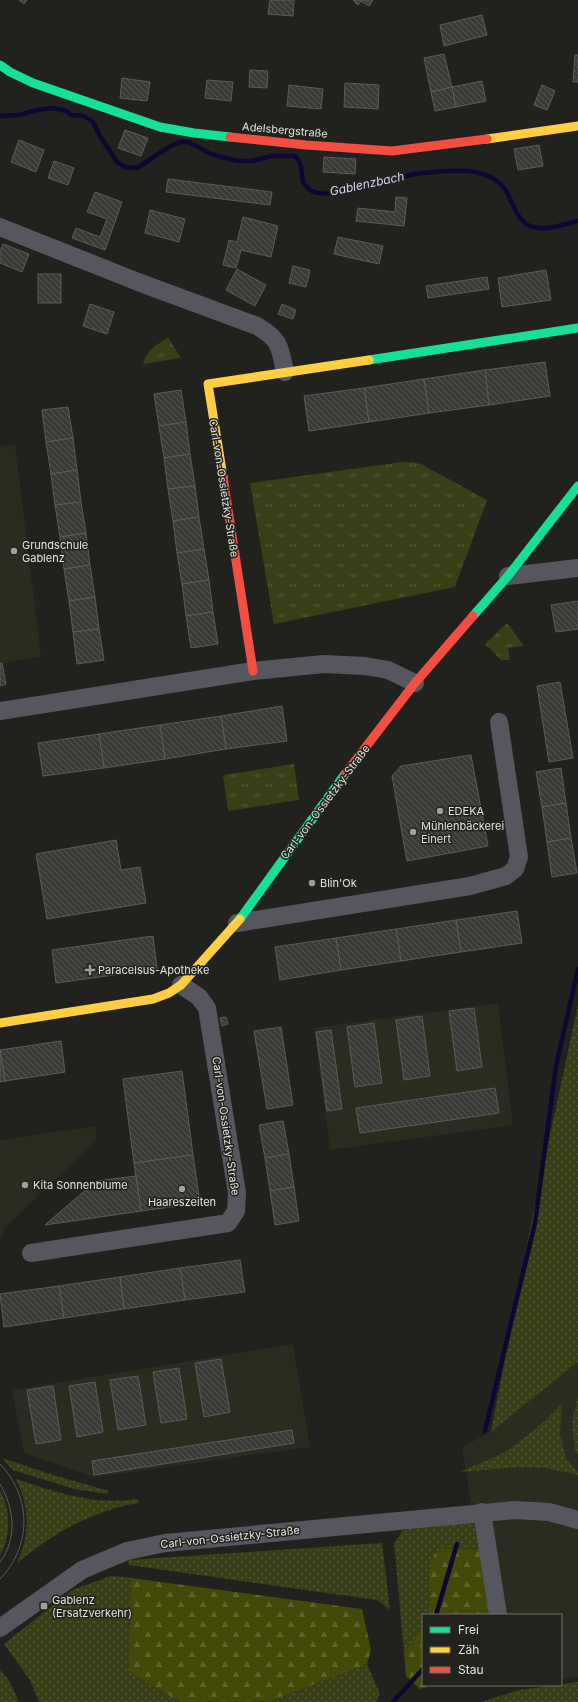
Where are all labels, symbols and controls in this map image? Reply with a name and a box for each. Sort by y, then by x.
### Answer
street label: Adelsbergstraße [242,119,328,141]
water label: Gablenzbach [328,168,406,199]
street label: Carl-von-Ossietzky-Straße [206,418,242,558]
place label: Grundschule Gablenz [22,538,88,565]
marker: Grundschule Gablenz [9,546,19,556]
street label: Carl-von-Ossietzky-Straße [277,742,373,862]
place label: EDEKA [448,804,485,818]
marker: EDEKA [435,806,445,816]
place label: Mühlenbäckerei Einert [421,819,504,846]
marker: Mühlenbäckerei Einert [408,827,418,837]
place label: Blin'Ok [320,876,357,890]
marker: Blin'Ok [307,878,317,888]
place label: Paracelsus-Apotheke [98,963,209,977]
marker: Paracelsus-Apotheke [85,965,95,975]
street label: Carl-von-Ossietzky-Straße [209,1056,243,1196]
place label: Kita Sonnenblume [33,1178,128,1192]
marker: Kita Sonnenblume [20,1180,30,1190]
marker: Haareszeiten [177,1184,187,1194]
place label: Haareszeiten [148,1195,216,1209]
street label: Carl-von-Ossietzky-Straße [160,1523,300,1551]
place label: Gablenz (Ersatzverkehr) [52,1593,132,1620]
marker: Gablenz (Ersatzverkehr) [39,1601,49,1611]
legend [422,1614,562,1686]
text: Frei [458,1622,479,1637]
text: Zäh [458,1642,479,1657]
text: Stau [458,1662,484,1677]

